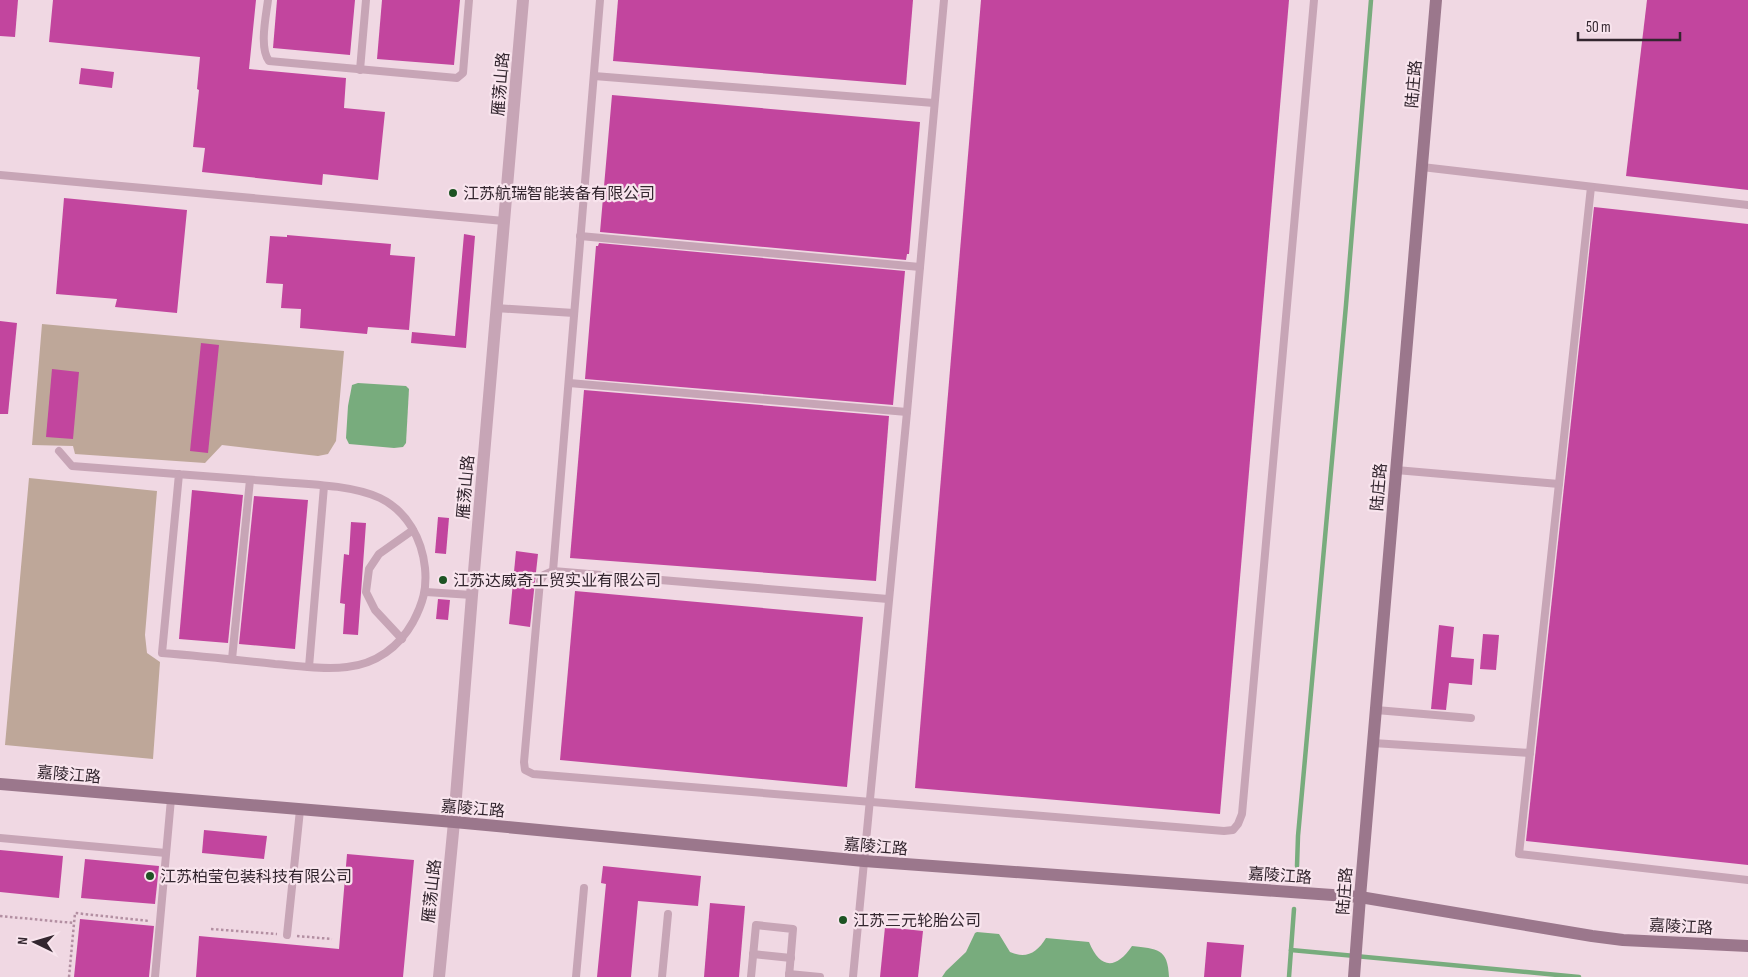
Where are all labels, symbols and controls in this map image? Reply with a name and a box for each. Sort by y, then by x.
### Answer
scale bar [1578,10,1680,42]
text: 50 m [1586,18,1611,37]
street label: 雁荡山路 [489,51,514,117]
street label: 陆庄路 [1403,59,1426,109]
place label: 江苏航瑞智能装备有限公司 [463,185,655,204]
marker: 江苏航瑞智能装备有限公司 [447,187,459,199]
street label: 雁荡山路 [454,454,479,520]
street label: 陆庄路 [1368,462,1391,512]
place label: 江苏达威奇工贸实业有限公司 [453,572,661,591]
marker: 江苏达威奇工贸实业有限公司 [437,574,449,586]
street label: 嘉陵江路 [36,763,102,788]
street label: 嘉陵江路 [440,797,506,822]
street label: 嘉陵江路 [843,835,909,860]
street label: 雁荡山路 [420,858,445,924]
street label: 嘉陵江路 [1247,865,1312,888]
street label: 陆庄路 [1334,866,1357,916]
place label: 江苏柏莹包装科技有限公司 [160,868,352,887]
marker: 江苏柏莹包装科技有限公司 [144,870,156,882]
place label: 江苏三元轮胎公司 [853,912,981,931]
marker: 江苏三元轮胎公司 [837,914,849,926]
street label: 嘉陵江路 [1648,916,1713,939]
north arrow [10,917,60,967]
text: N [14,936,31,945]

